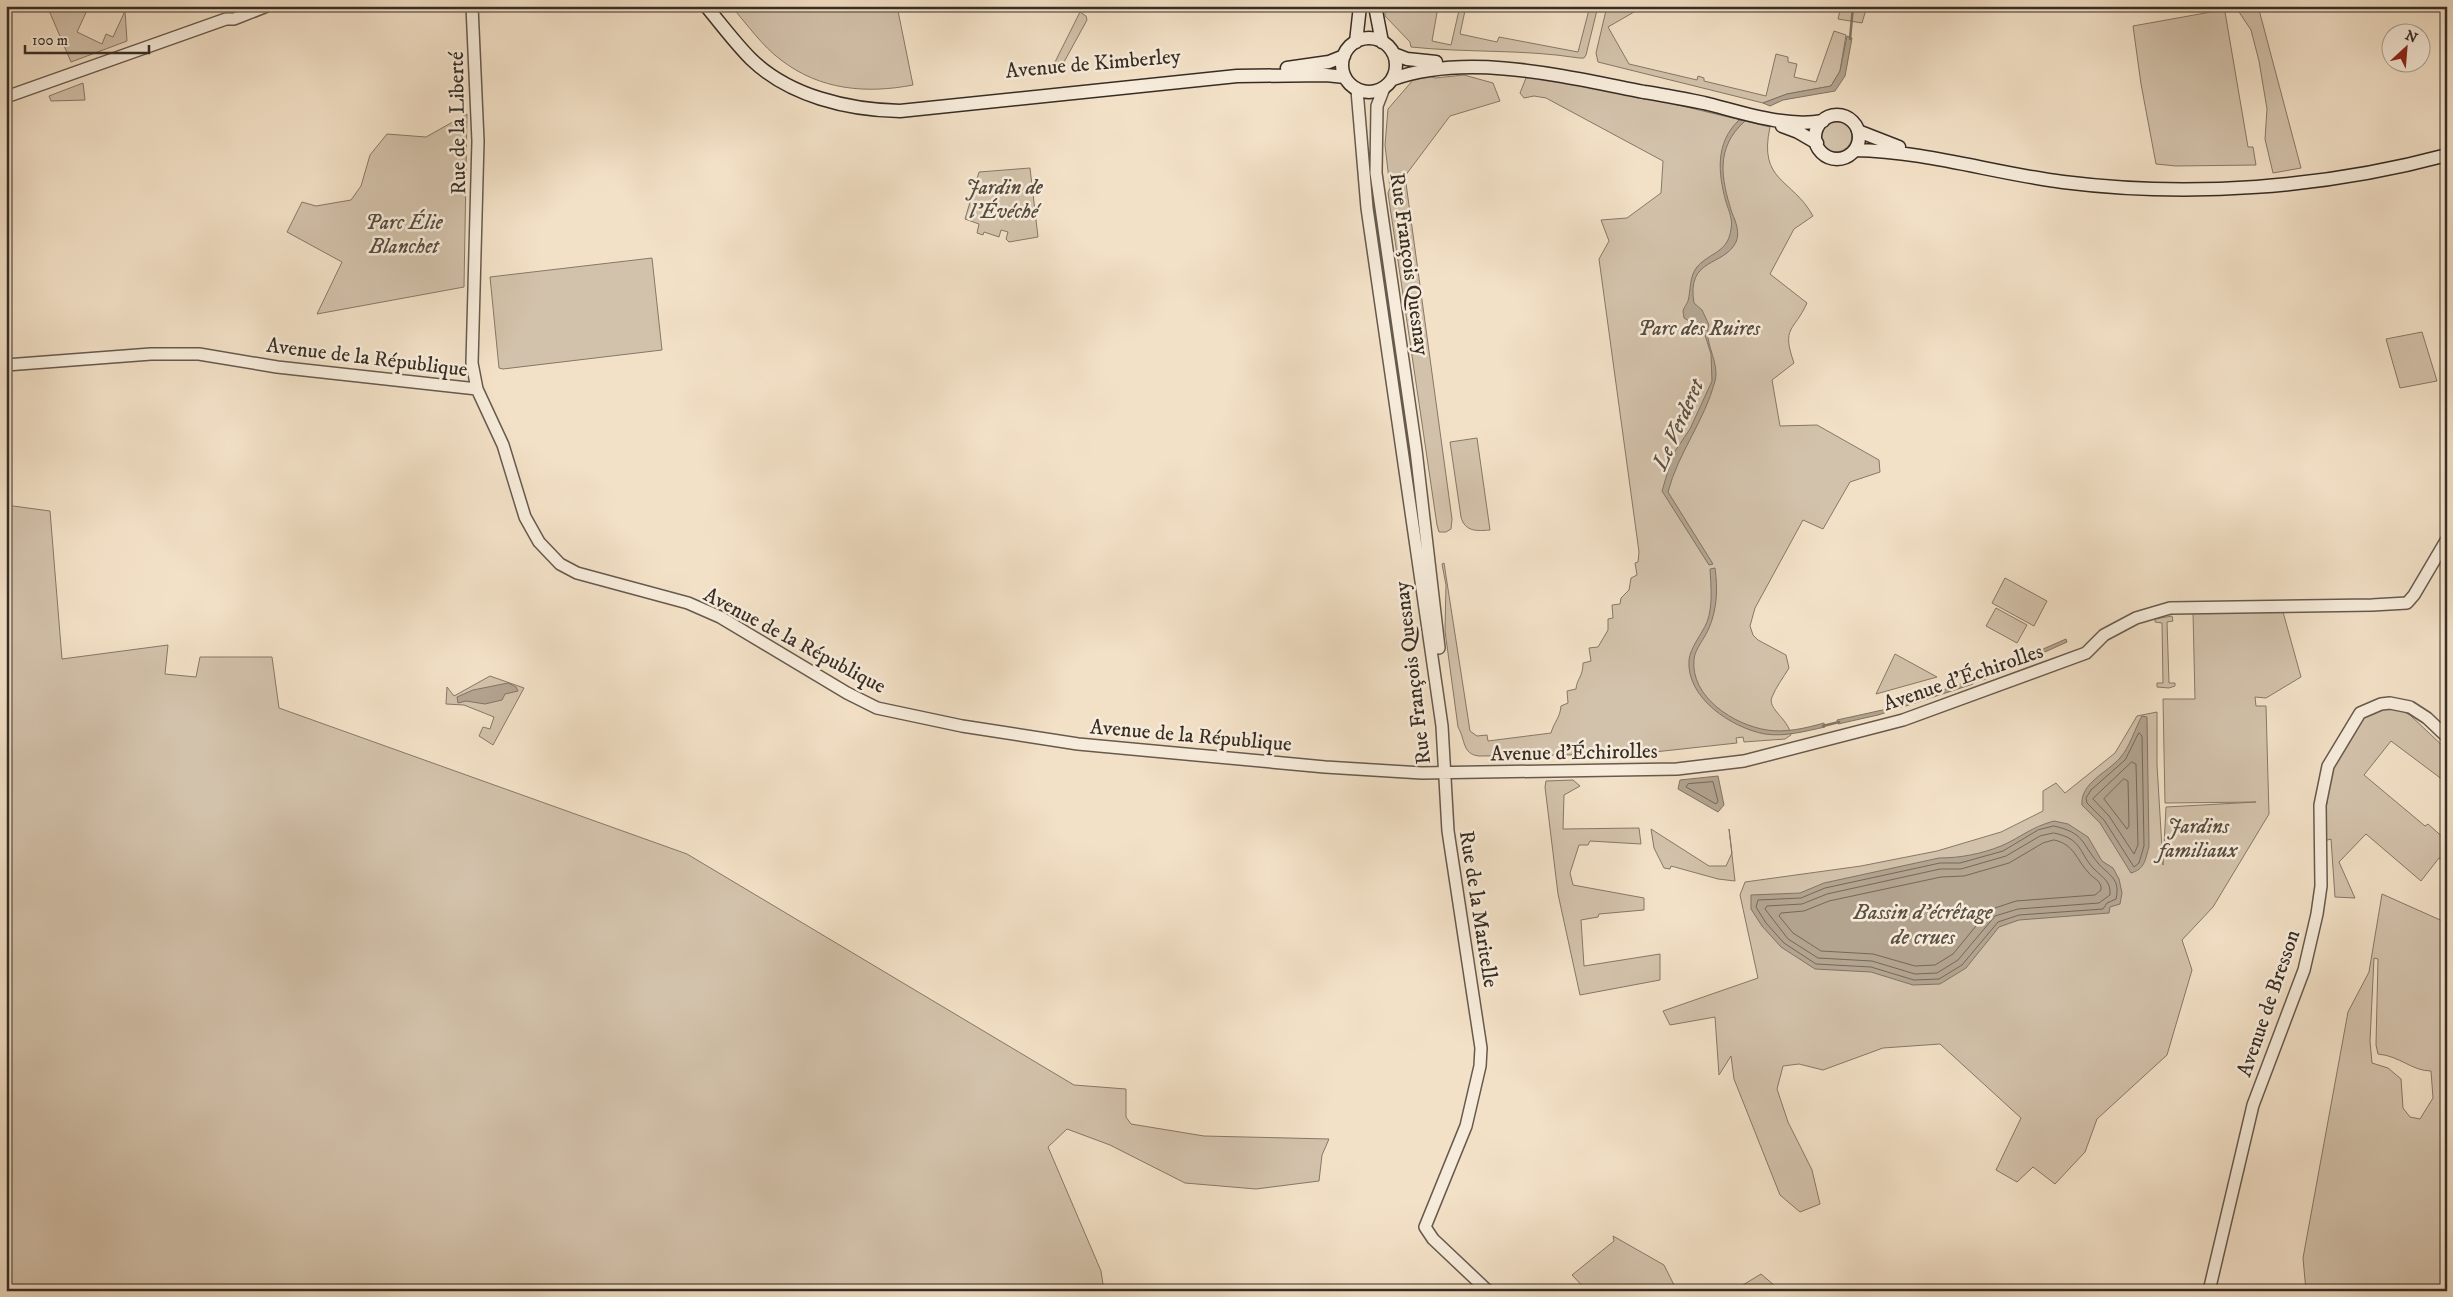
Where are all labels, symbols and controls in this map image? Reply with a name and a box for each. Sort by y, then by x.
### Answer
scale bar [25,22,149,54]
north arrow [2380,22,2430,72]
text: N [2402,27,2421,48]
text: 100 m [32,31,68,50]
street label: Avenue de Kimberley [1004,43,1183,85]
street label: Rue de la Liberté [444,51,472,195]
street label: Rue François Quesnay [1383,171,1435,358]
park label: Jardin de l'Évéché [965,175,1044,225]
park label: Parc Élie Blanchet [365,209,443,260]
park label: Parc des Ruires [1638,316,1761,342]
street label: Avenue de la République [265,333,469,383]
water label: Le Verderet [1646,374,1711,476]
street label: Rue François Quesnay [1389,579,1437,766]
street label: Avenue de la République [699,582,890,700]
street label: Avenue d'Échirolles [1880,637,2047,717]
street label: Avenue de la République [1089,714,1293,758]
street label: Avenue d'Échirolles [1490,738,1658,767]
park label: Jardins familiaux [2153,814,2239,864]
street label: Rue de la Maritelle [1453,829,1503,990]
water label: Bassin d'écrêtage de crues [1853,899,1993,951]
street label: Avenue de Bresson [2232,926,2306,1080]

